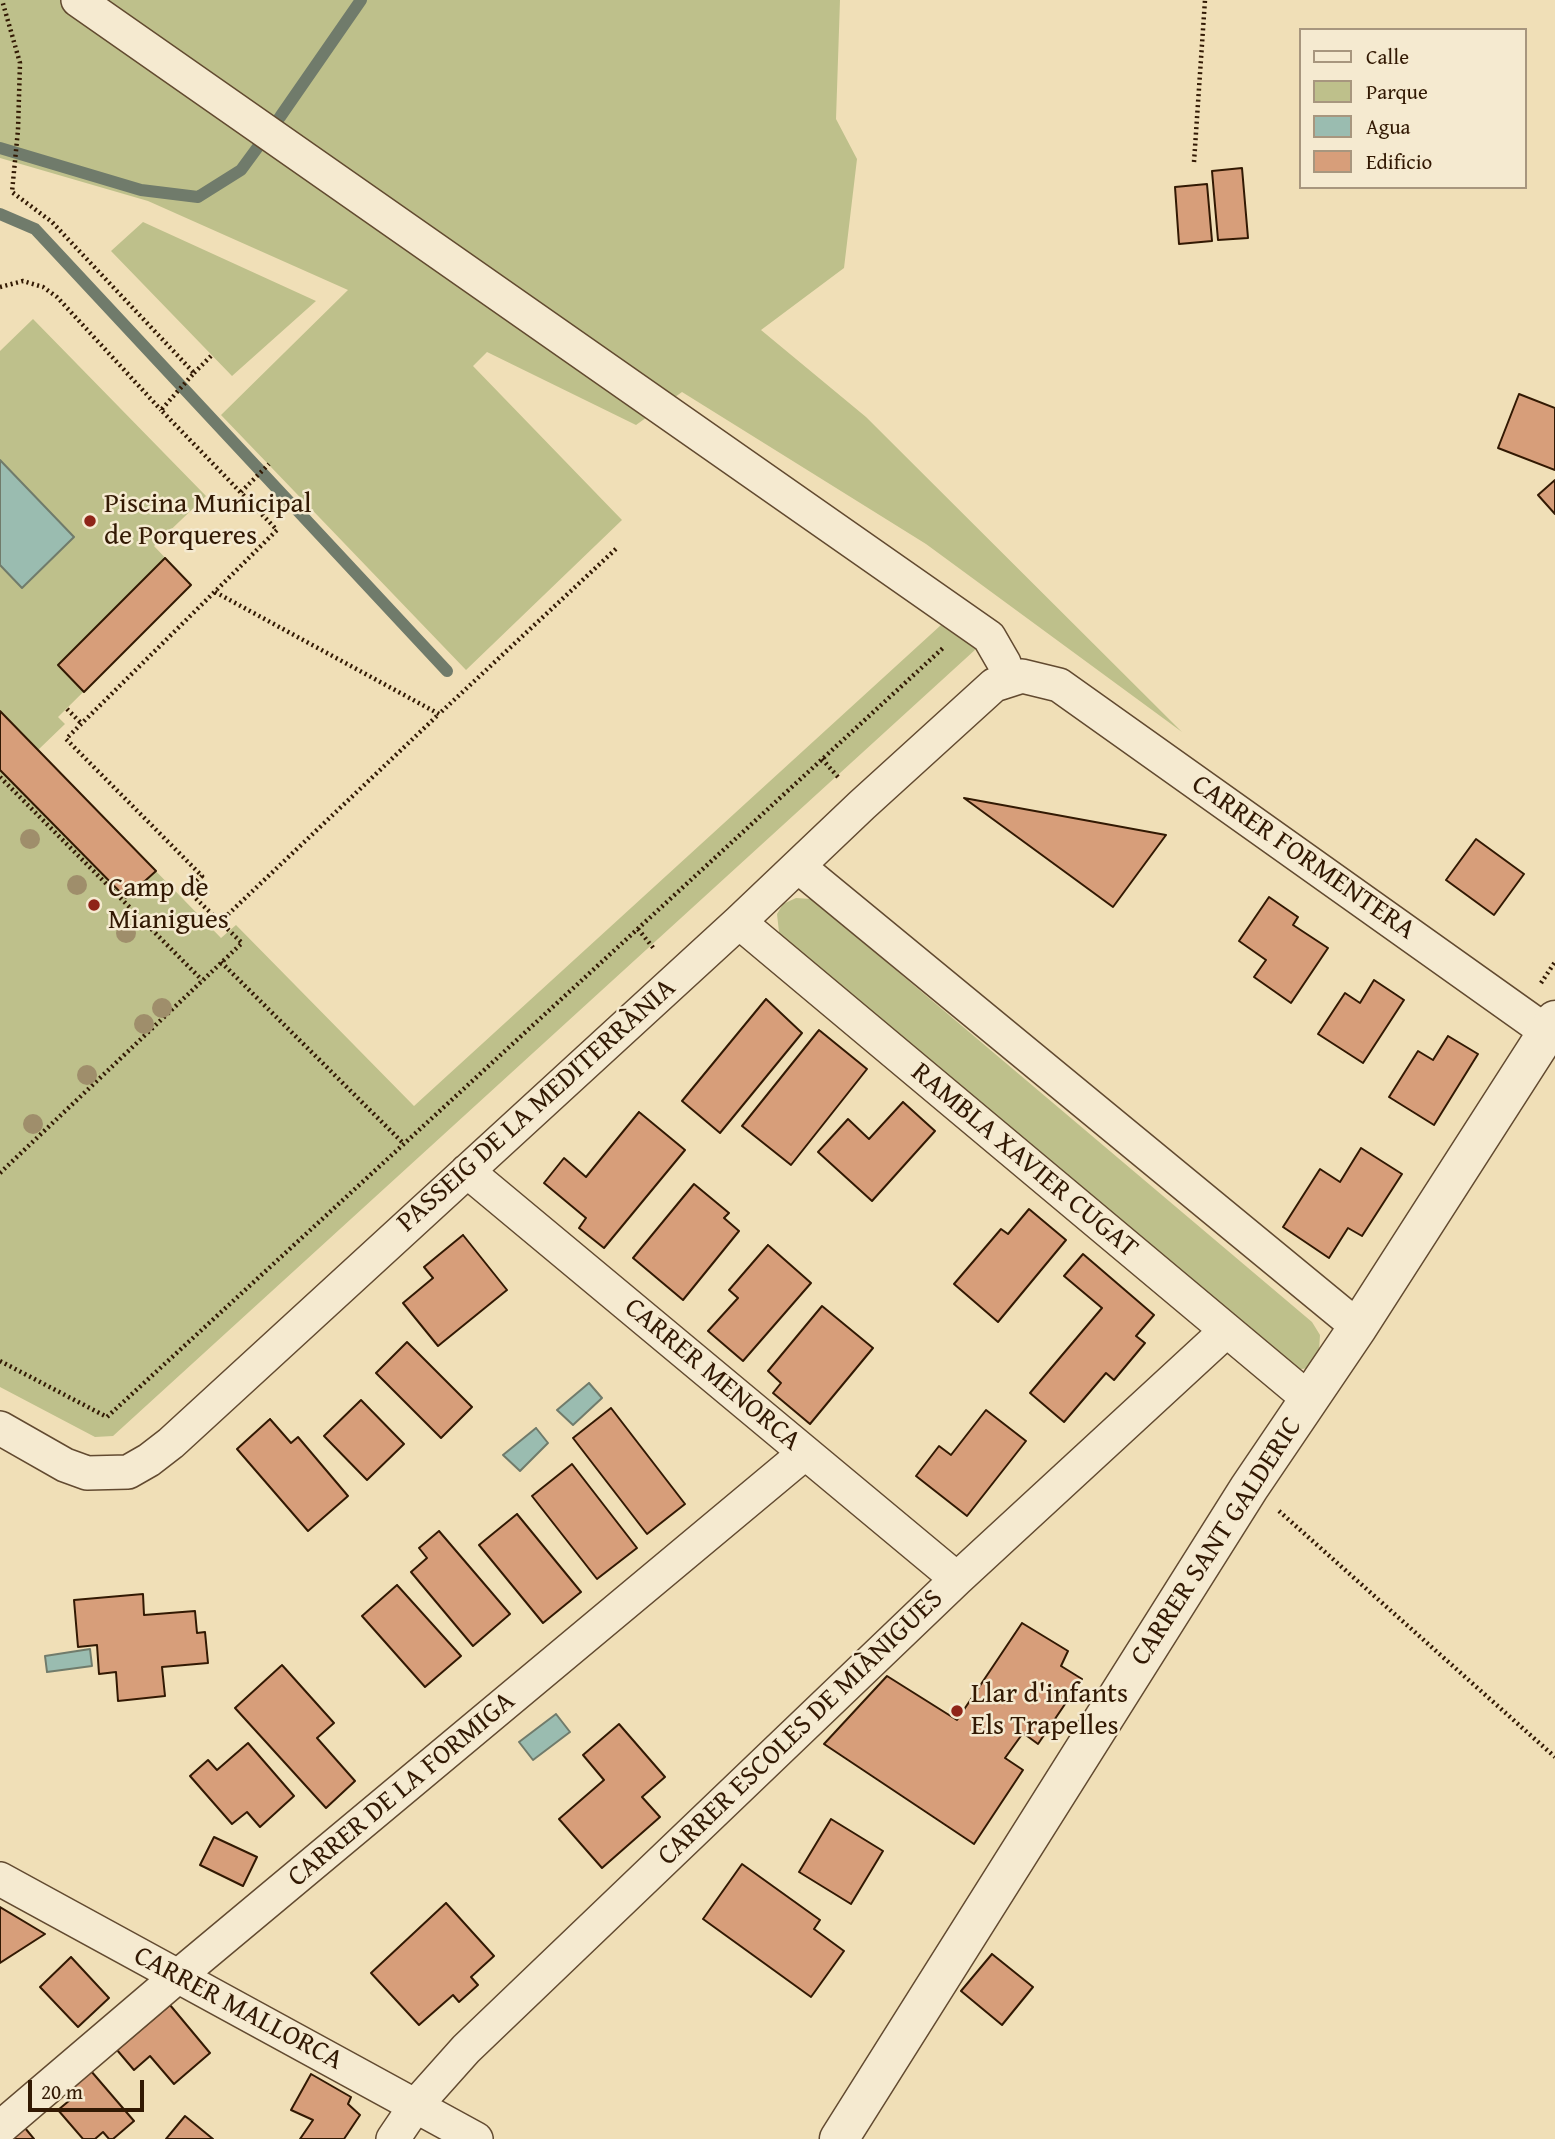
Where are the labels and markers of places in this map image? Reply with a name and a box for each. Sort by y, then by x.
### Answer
place label: Piscina Municipal de Porqueres [104,488,312,554]
marker: Piscina Municipal de Porqueres [82,513,98,529]
place label: Camp de Mianigues [108,872,229,938]
marker: Camp de Mianigues [86,897,102,913]
place label: Llar d'infants Els Trapelles [971,1678,1128,1744]
marker: Llar d'infants Els Trapelles [949,1703,965,1719]

